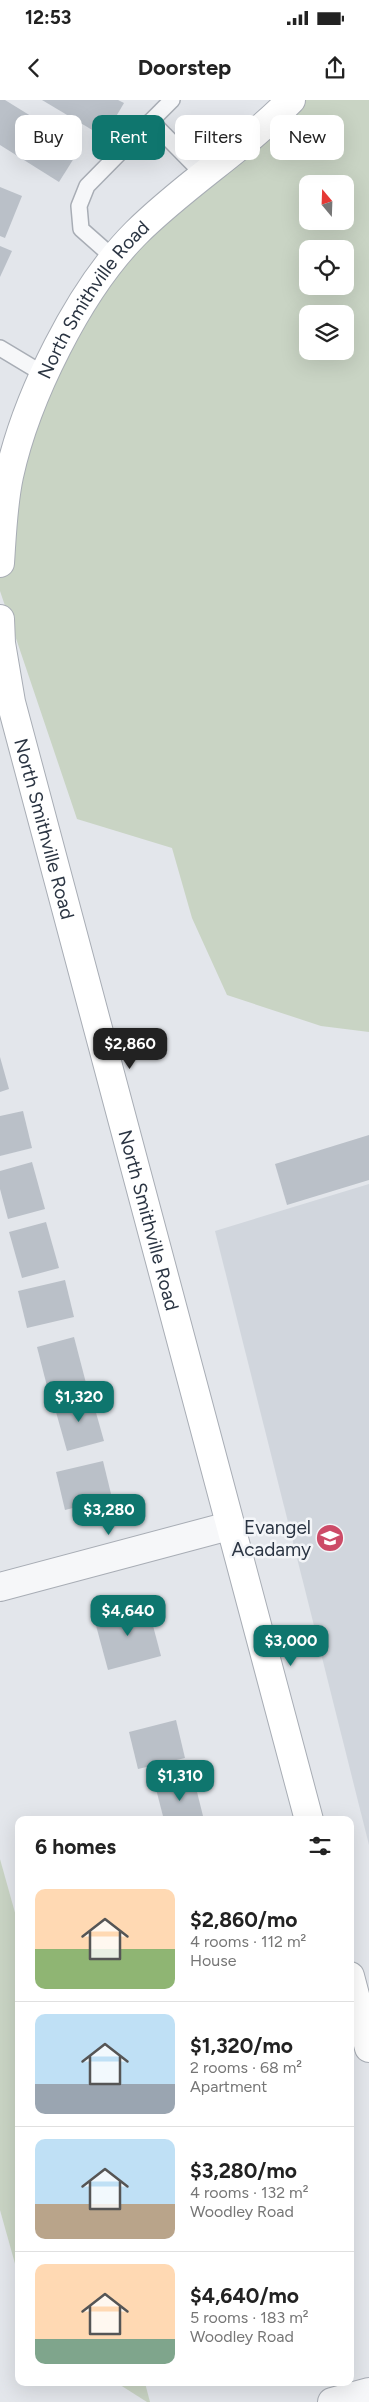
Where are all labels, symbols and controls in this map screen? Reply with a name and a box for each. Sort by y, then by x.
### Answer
text: 12:53 [25,6,71,29]
icon: back [20,54,48,82]
text: Doorstep [138,54,231,81]
icon: share [321,54,349,82]
chip: Buy [15,115,82,160]
chip: Rent [92,115,165,160]
chip: Filters [175,115,260,160]
chip: New [270,115,344,160]
north arrow [299,175,354,230]
map controls [299,175,354,360]
street label: North Smithville Road [32,215,154,382]
button: locate [299,240,354,295]
button: layers [299,305,354,360]
street label: North Smithville Road [10,736,80,922]
pin: $2,860 [89,1028,171,1070]
text: $2,860 [104,1034,156,1053]
street label: North Smithville Road [114,1127,184,1313]
pin: $1,320 [38,1380,120,1423]
text: $1,320 [55,1387,103,1406]
pin: $3,280 [68,1494,150,1536]
text: $3,280 [83,1500,135,1519]
place label: Evangel Acadamy [231,1516,311,1561]
school or university icon: Evangel Acadamy [315,1523,345,1553]
pin: $4,640 [87,1594,169,1637]
text: $4,640 [102,1601,154,1620]
pin: $3,000 [250,1624,332,1667]
text: $3,000 [265,1631,317,1650]
pin: $1,310 [139,1760,221,1802]
text: $1,310 [157,1766,203,1785]
icon: filters [306,1832,334,1860]
text: 6 homes [35,1834,116,1859]
text: $2,860/mo [190,1907,297,1932]
icon: home [75,1909,135,1969]
text: 4 rooms · 112 m² [190,1932,306,1951]
text: House [190,1951,236,1970]
text: $1,320/mo [190,2033,293,2058]
icon: home [75,2034,135,2094]
text: 2 rooms · 68 m² [190,2058,302,2077]
text: Apartment [190,2077,267,2096]
text: $3,280/mo [190,2158,297,2183]
icon: home [75,2159,135,2219]
text: 4 rooms · 132 m² [190,2183,309,2202]
text: Woodley Road [190,2202,294,2221]
text: $4,640/mo [190,2283,299,2308]
icon: home [75,2284,135,2344]
text: 5 rooms · 183 m² [190,2308,309,2327]
text: Woodley Road [190,2327,294,2346]

